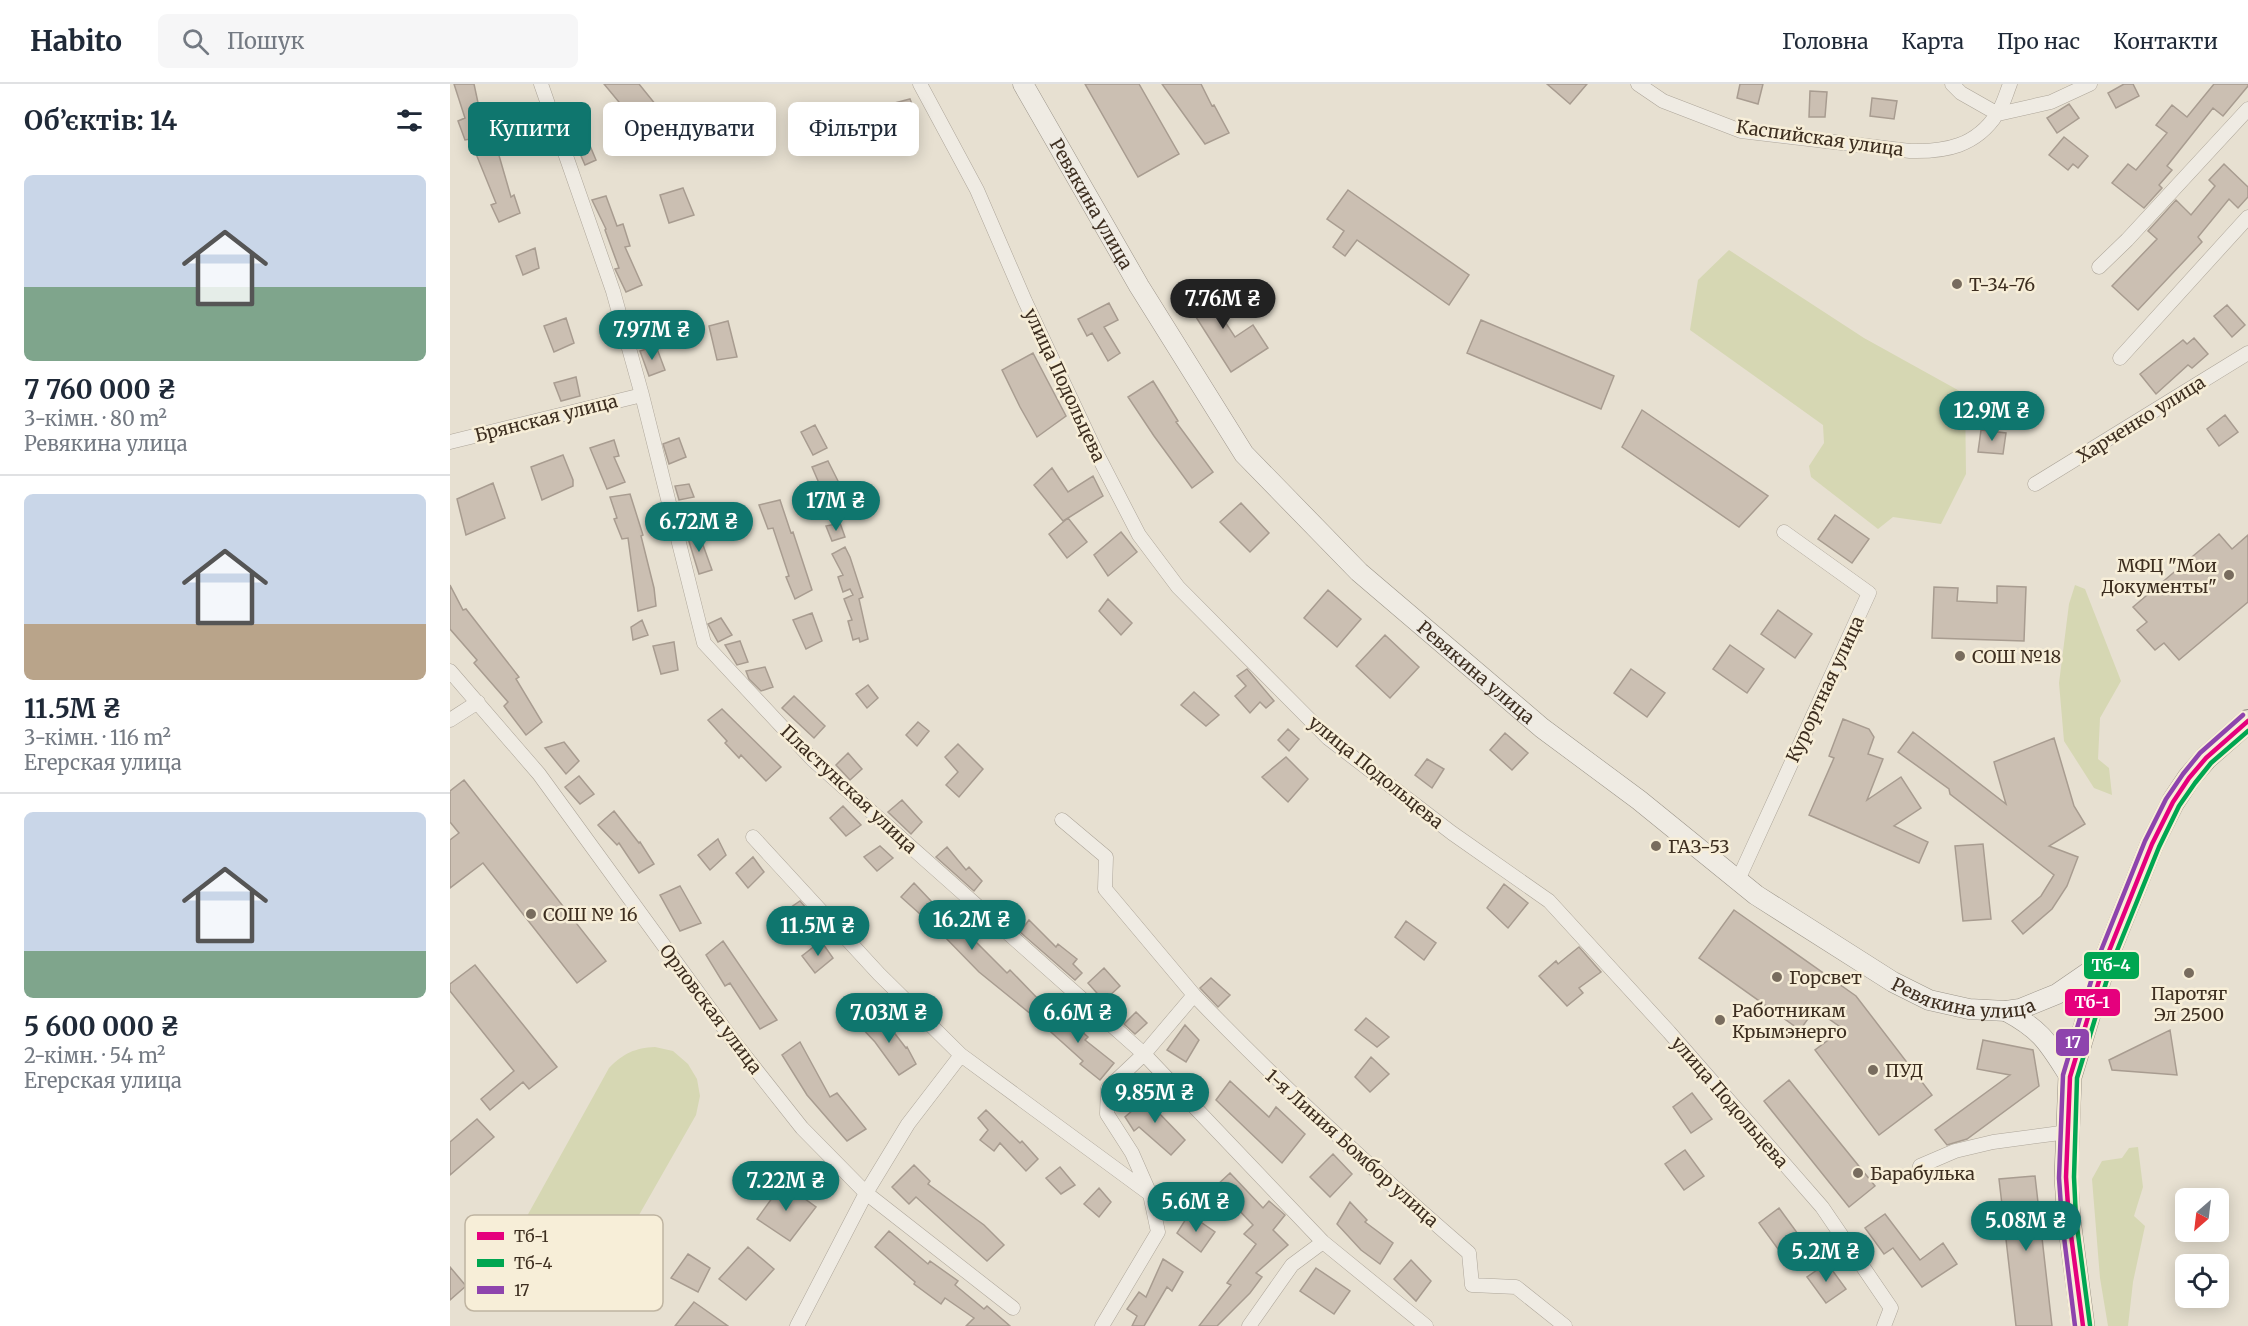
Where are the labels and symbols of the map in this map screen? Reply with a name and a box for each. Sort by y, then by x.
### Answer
street label: Каспийская улица [1735,115,1905,161]
street label: Ревякина улица [1045,134,1139,274]
place label: Т-34-76 [1969,273,2035,296]
marker: Т-34-76 [1950,277,1964,291]
pin: 7.76M ₴ [1168,279,1278,330]
street label: улица Подольцева [1019,304,1111,466]
pin: 7.97M ₴ [597,310,707,361]
street label: Харченко улица [2073,370,2210,468]
street label: Брянская улица [472,389,620,447]
pin: 12.9M ₴ [1937,391,2047,442]
pin: 17M ₴ [794,481,878,532]
pin: 6.72M ₴ [644,502,754,553]
place label: МФЦ "Мои Документы" [2102,554,2217,598]
marker: МФЦ "Мои Документы" [2222,568,2236,582]
street label: Курортная улица [1781,612,1869,766]
street label: Ревякина улица [1413,616,1540,729]
place label: СОШ №18 [1972,645,2061,668]
marker: СОШ №18 [1953,649,1967,663]
street label: улица Подольцева [1304,710,1448,834]
street label: Пластунская улица [776,720,922,858]
place label: ГАЗ-53 [1668,835,1729,858]
marker: ГАЗ-53 [1649,839,1663,853]
pin: 16.2M ₴ [917,900,1027,951]
place label: СОШ № 16 [543,903,638,926]
pin: 11.5M ₴ [763,906,873,957]
marker: СОШ № 16 [524,907,538,921]
street label: Орловская улица [655,940,767,1079]
line badge: Тб-4 [2083,951,2140,980]
text: Тб-4 [2091,955,2131,975]
place label: Горсвет [1789,966,1862,989]
marker: Паротяг Эл 2500 [2182,966,2196,980]
marker: Горсвет [1770,970,1784,984]
street label: Ревякина улица [1888,972,2039,1023]
place label: Паротяг Эл 2500 [2151,982,2227,1026]
line badge: Тб-1 [2064,988,2121,1017]
text: Тб-1 [2074,992,2110,1012]
pin: 7.03M ₴ [834,993,944,1044]
pin: 6.6M ₴ [1029,993,1127,1044]
place label: Работникам Крымэнерго [1732,999,1847,1043]
marker: Работникам Крымэнерго [1713,1013,1727,1027]
line badge: 17 [2055,1028,2090,1057]
street label: улица Подольцева [1666,1031,1794,1173]
text: 17 [2065,1032,2081,1052]
place label: ПУД [1885,1059,1924,1082]
marker: ПУД [1866,1063,1880,1077]
street label: 1-я Линия Бомбор улица [1261,1064,1444,1232]
pin: 9.85M ₴ [1100,1073,1210,1124]
pin: 7.22M ₴ [731,1161,841,1212]
place label: Барабулька [1870,1162,1975,1185]
marker: Барабулька [1851,1166,1865,1180]
pin: 5.6M ₴ [1147,1182,1245,1233]
north arrow [2175,1188,2229,1242]
pin: 5.08M ₴ [1971,1201,2081,1252]
legend [465,1215,663,1311]
text: Тб-1 [514,1226,548,1246]
pin: 5.2M ₴ [1777,1232,1875,1283]
text: Тб-4 [514,1253,553,1273]
text: 17 [514,1280,529,1300]

